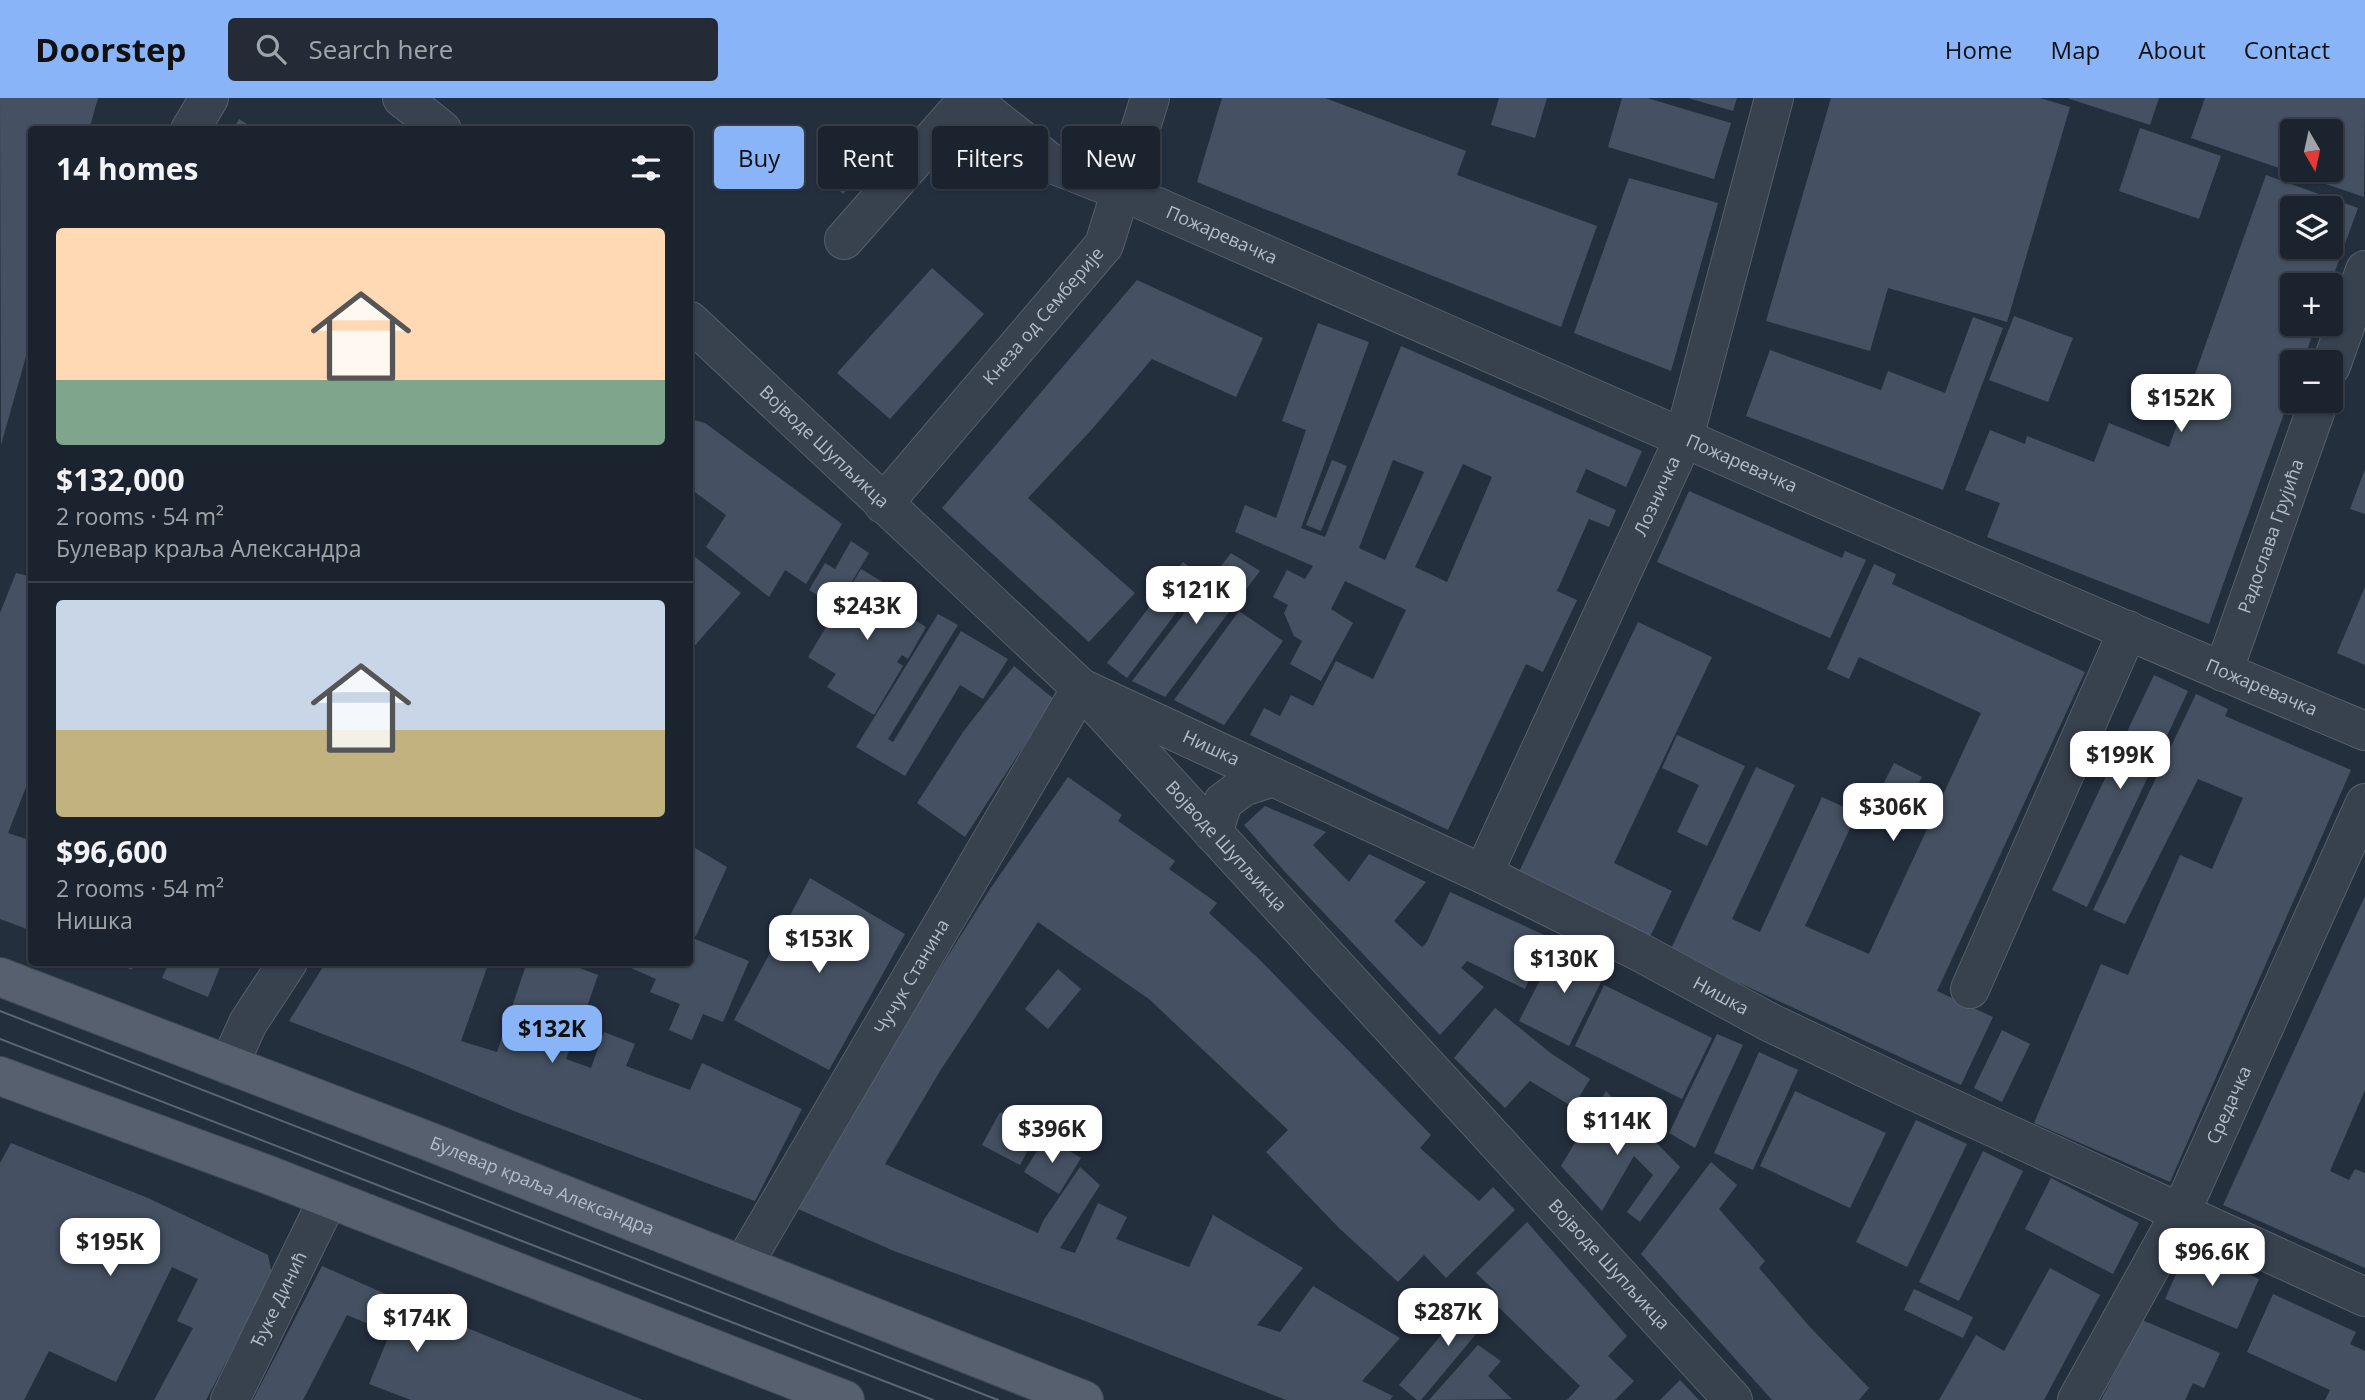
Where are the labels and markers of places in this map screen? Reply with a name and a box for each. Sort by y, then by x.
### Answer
pin: $152K [2132,374,2230,434]
pin: $121K [1147,566,1245,626]
pin: $243K [818,582,916,642]
pin: $199K [2071,732,2169,791]
pin: $306K [1844,784,1942,843]
pin: $153K [770,916,868,975]
pin: $130K [1515,936,1613,995]
pin: $132K [503,1006,601,1065]
pin: $114K [1568,1098,1666,1157]
pin: $396K [1003,1105,1101,1165]
pin: $195K [61,1218,159,1278]
pin: $96.6K [2155,1228,2269,1288]
pin: $287K [1399,1288,1497,1348]
pin: $174K [368,1294,466,1354]

